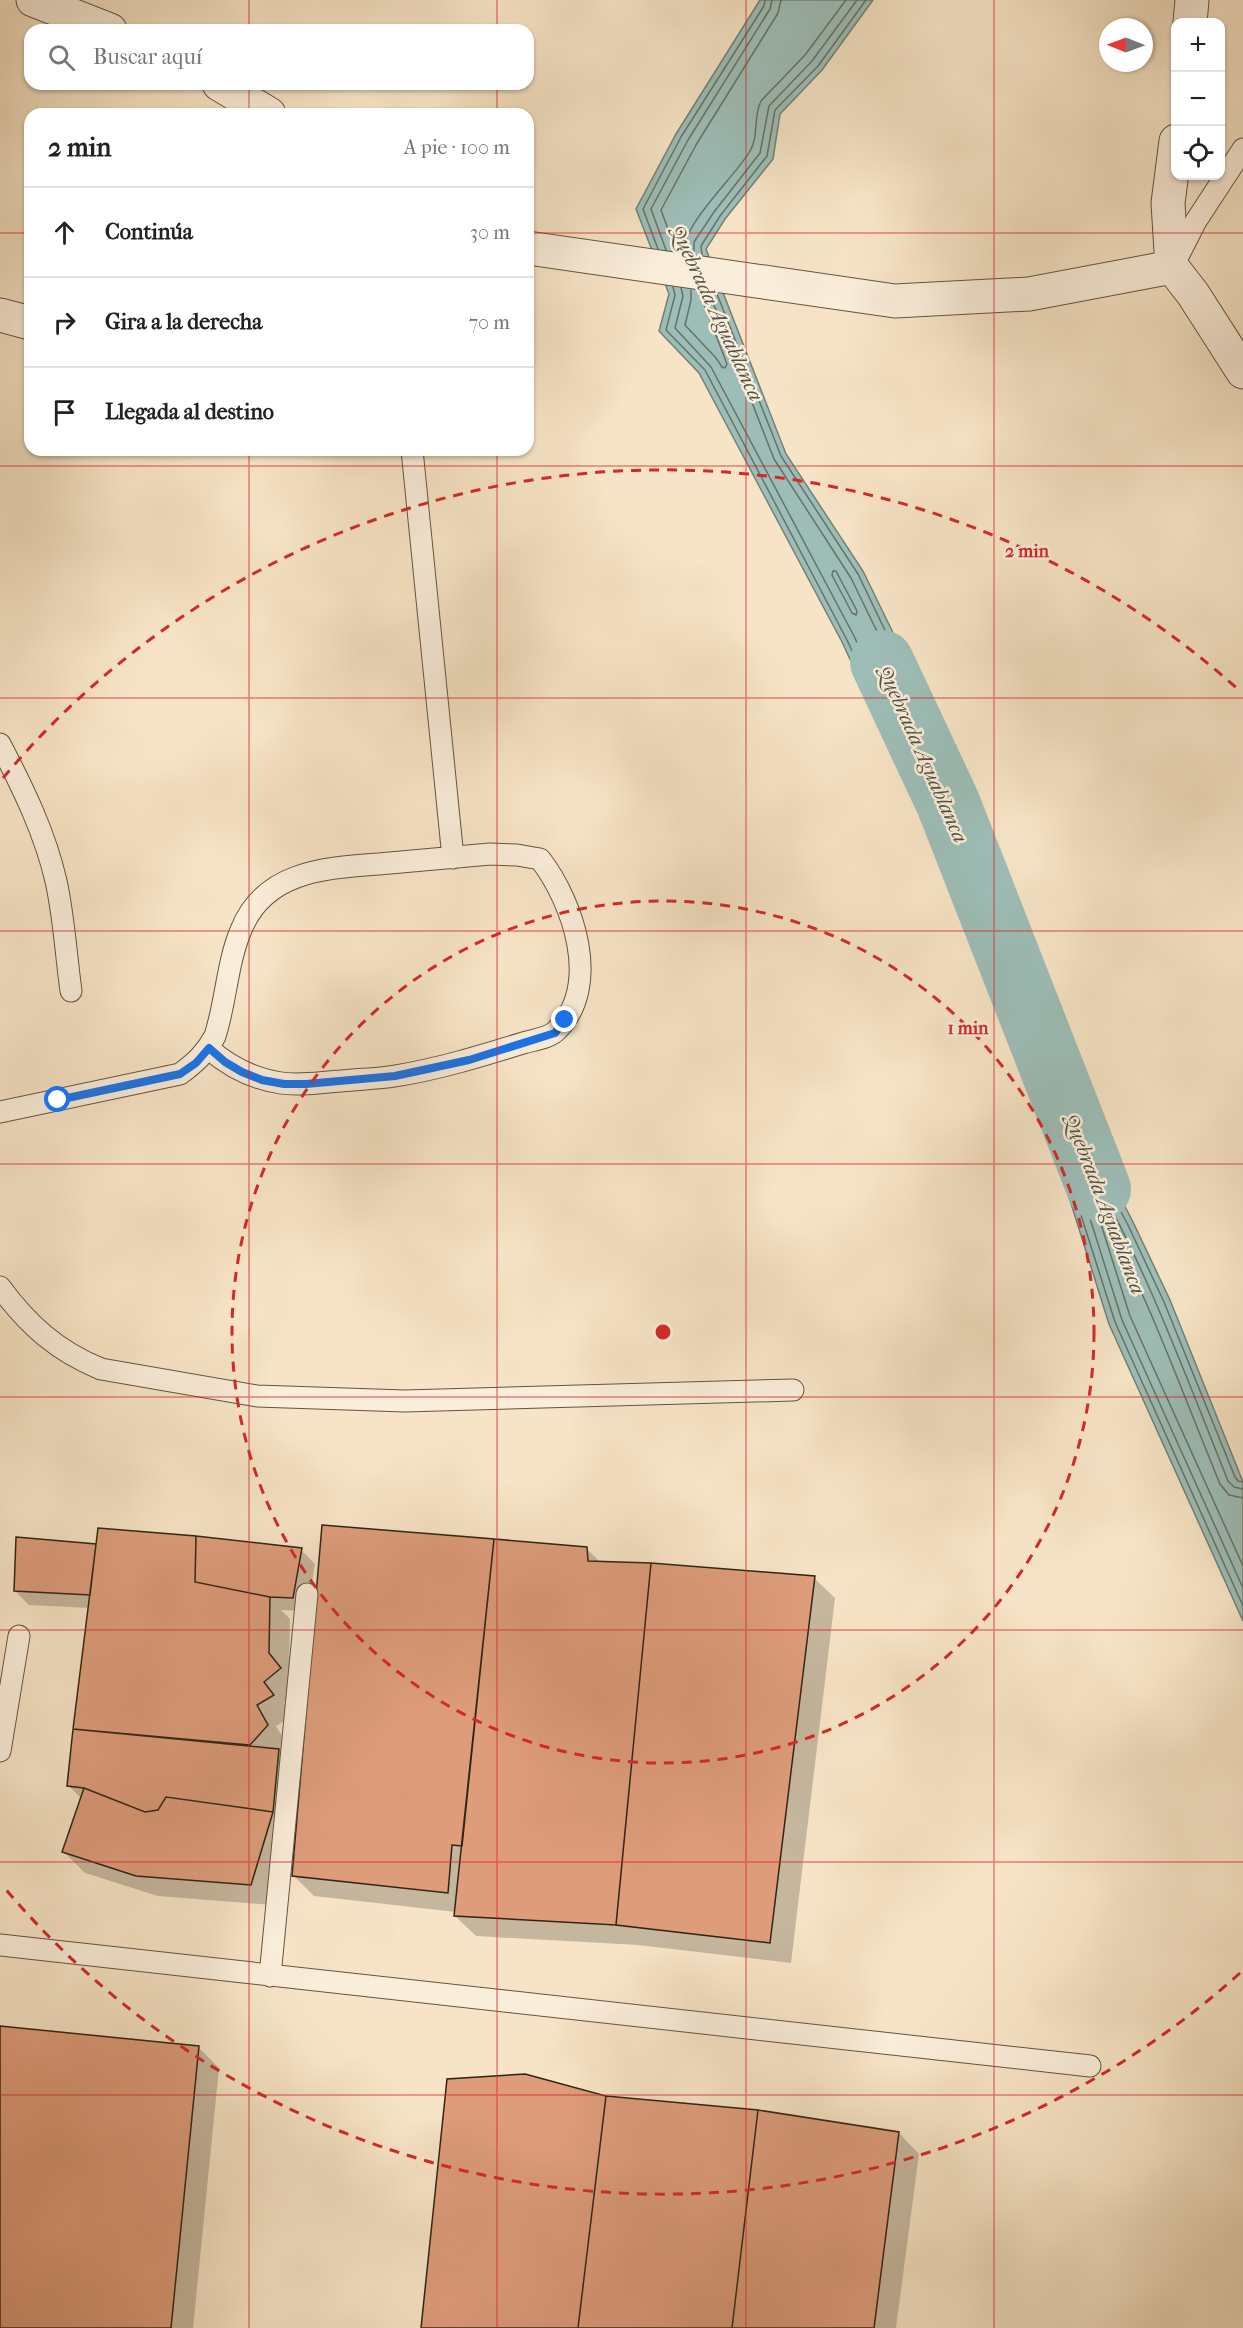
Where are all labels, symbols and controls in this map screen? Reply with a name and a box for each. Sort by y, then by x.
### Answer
north arrow [1099,18,1153,72]
map controls [1171,18,1225,180]
button: + [1171,18,1225,72]
search box [24,24,534,90]
icon: search [45,41,78,74]
text: Buscar aquí [93,44,202,70]
button: − [1171,72,1225,126]
button: locate [1171,126,1225,180]
text: 2 min [48,132,111,163]
text: A pie · 100 m [404,136,510,159]
icon: ahead [48,216,81,249]
text: Continúa [105,219,193,245]
water label: Quebrada Aguablanca [664,220,768,405]
text: 30 m [470,221,510,244]
icon: right [48,306,81,339]
text: Gira a la derecha [105,309,262,335]
text: 70 m [468,311,510,334]
icon: arrive [48,396,81,429]
text: Llegada al destino [105,399,274,425]
text: 2 min [1005,541,1049,562]
water label: Quebrada Aguablanca [872,661,973,847]
route end [551,1006,577,1032]
text: 1 min [947,1018,989,1039]
route start [44,1086,70,1112]
water label: Quebrada Aguablanca [1058,1110,1150,1298]
centre of rings [653,1322,673,1342]

